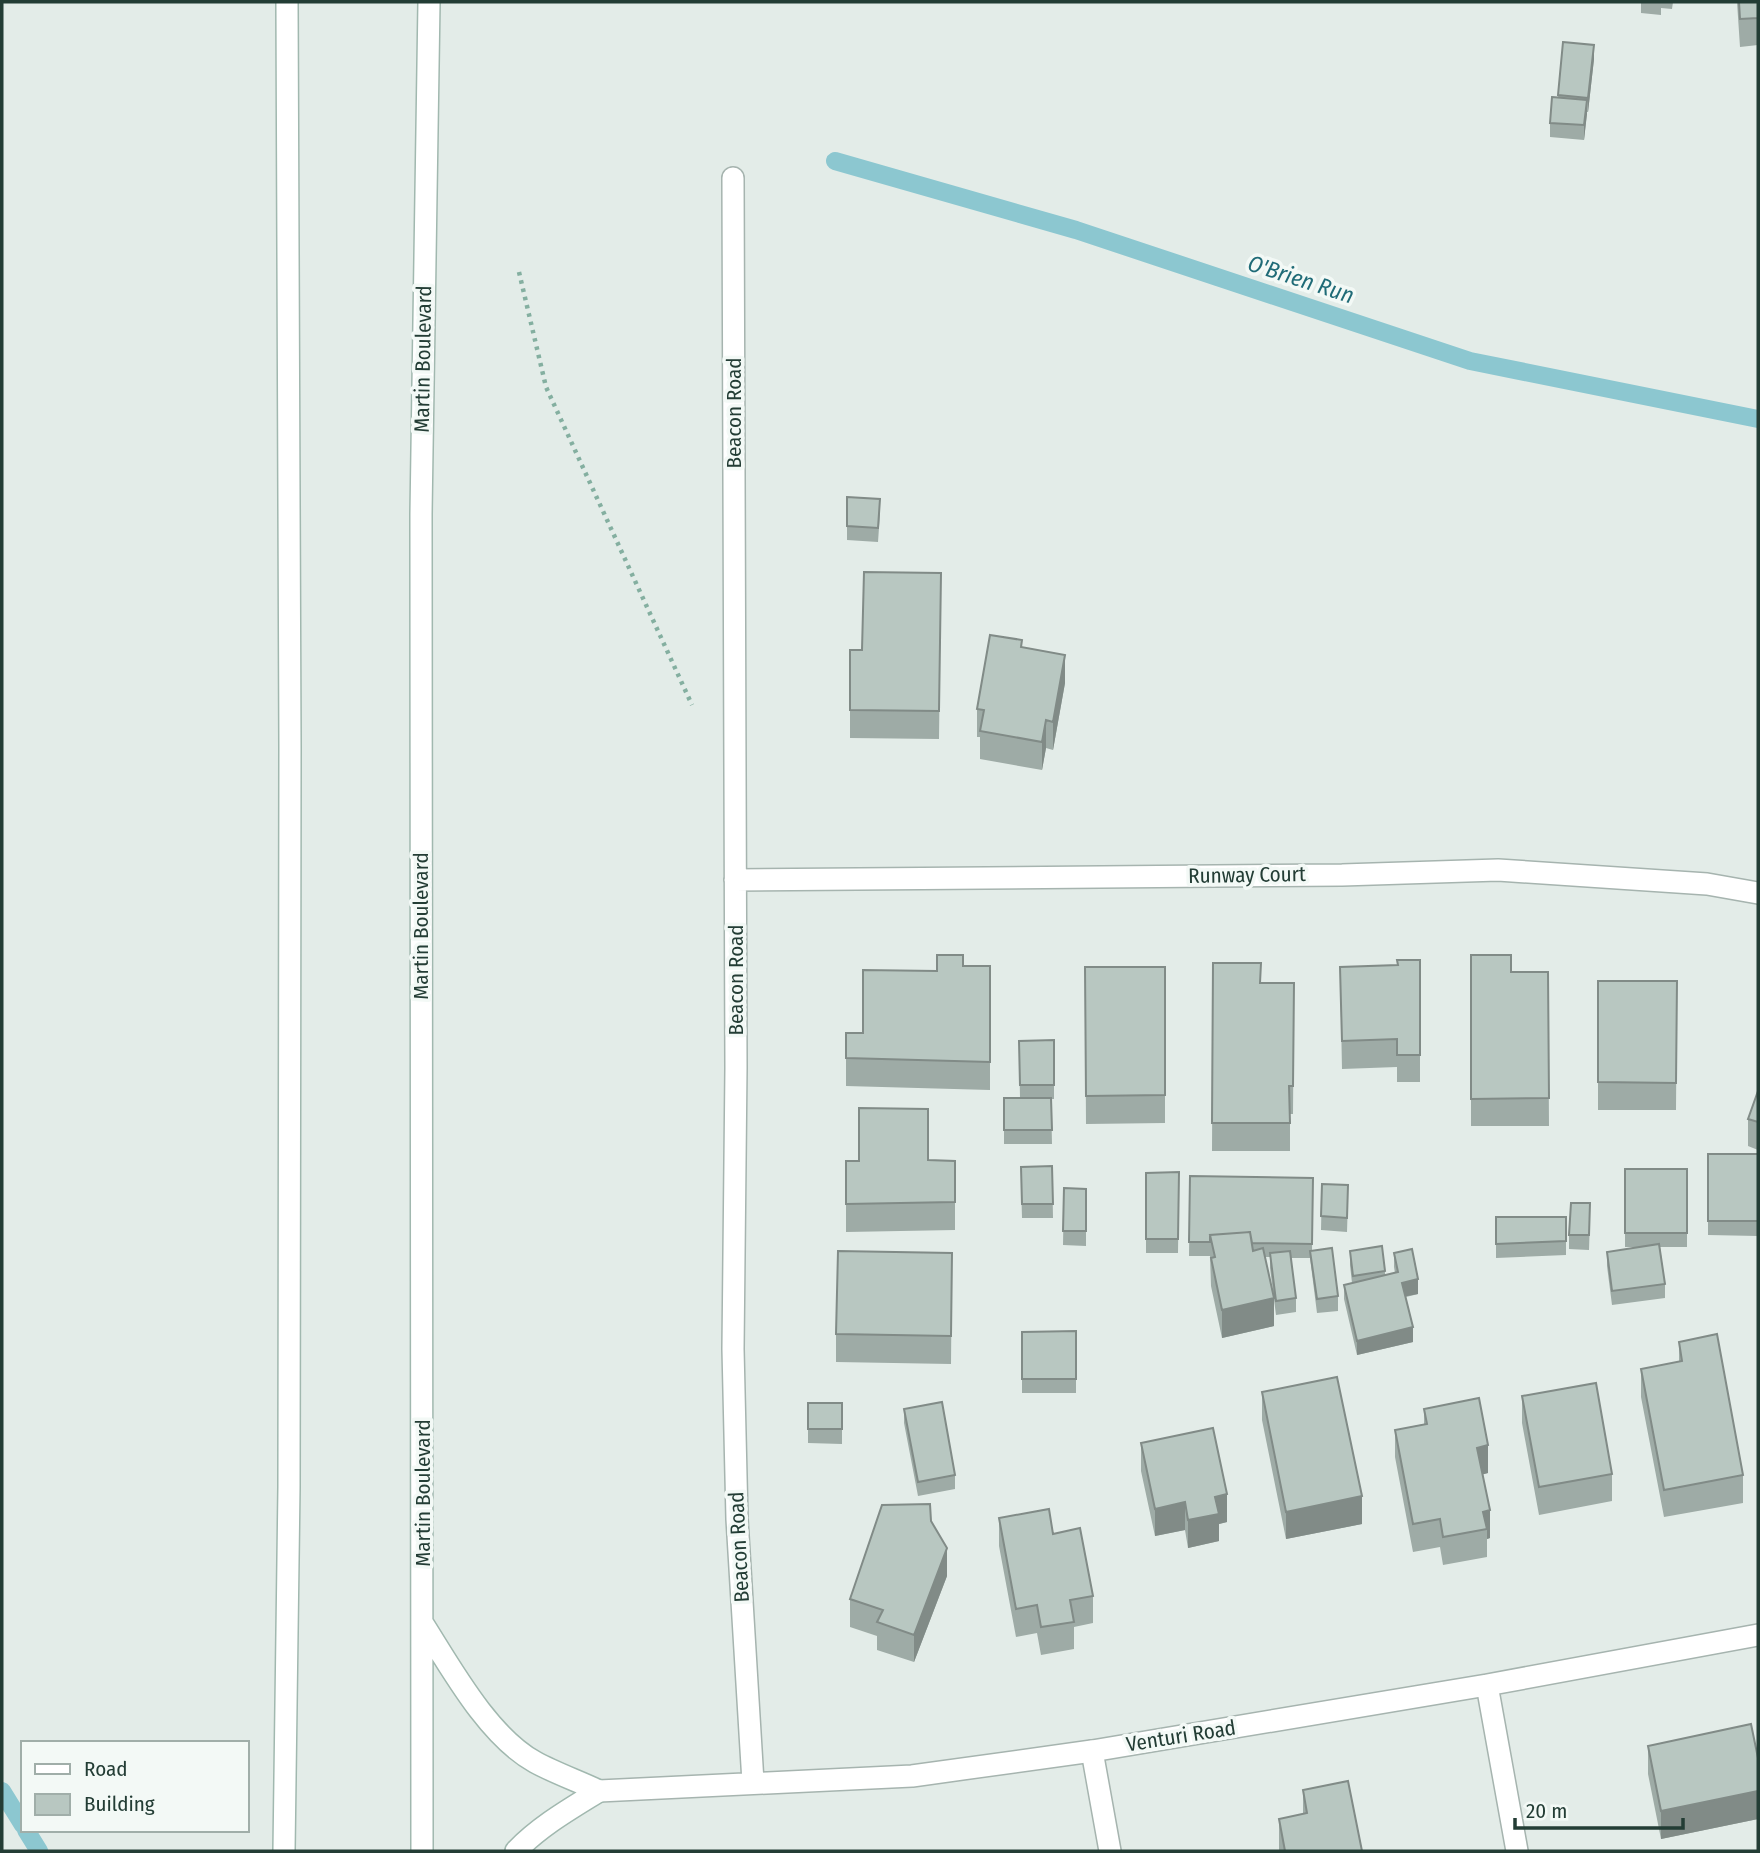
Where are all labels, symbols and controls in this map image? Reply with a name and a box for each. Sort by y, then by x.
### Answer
water label: O'Brien Run [1244,249,1358,309]
street label: Martin Boulevard [409,285,437,433]
street label: Beacon Road [721,357,747,469]
street label: Martin Boulevard [408,852,434,1000]
street label: Runway Court [1188,861,1306,889]
street label: Beacon Road [723,924,749,1036]
street label: Martin Boulevard [410,1419,436,1567]
street label: Beacon Road [723,1491,755,1603]
street label: Venturi Road [1124,1715,1238,1757]
legend [21,1741,248,1832]
text: Road [84,1756,128,1782]
scale bar [1515,1786,1683,1830]
text: Building [84,1791,155,1817]
text: 20 m [1526,1798,1567,1824]

